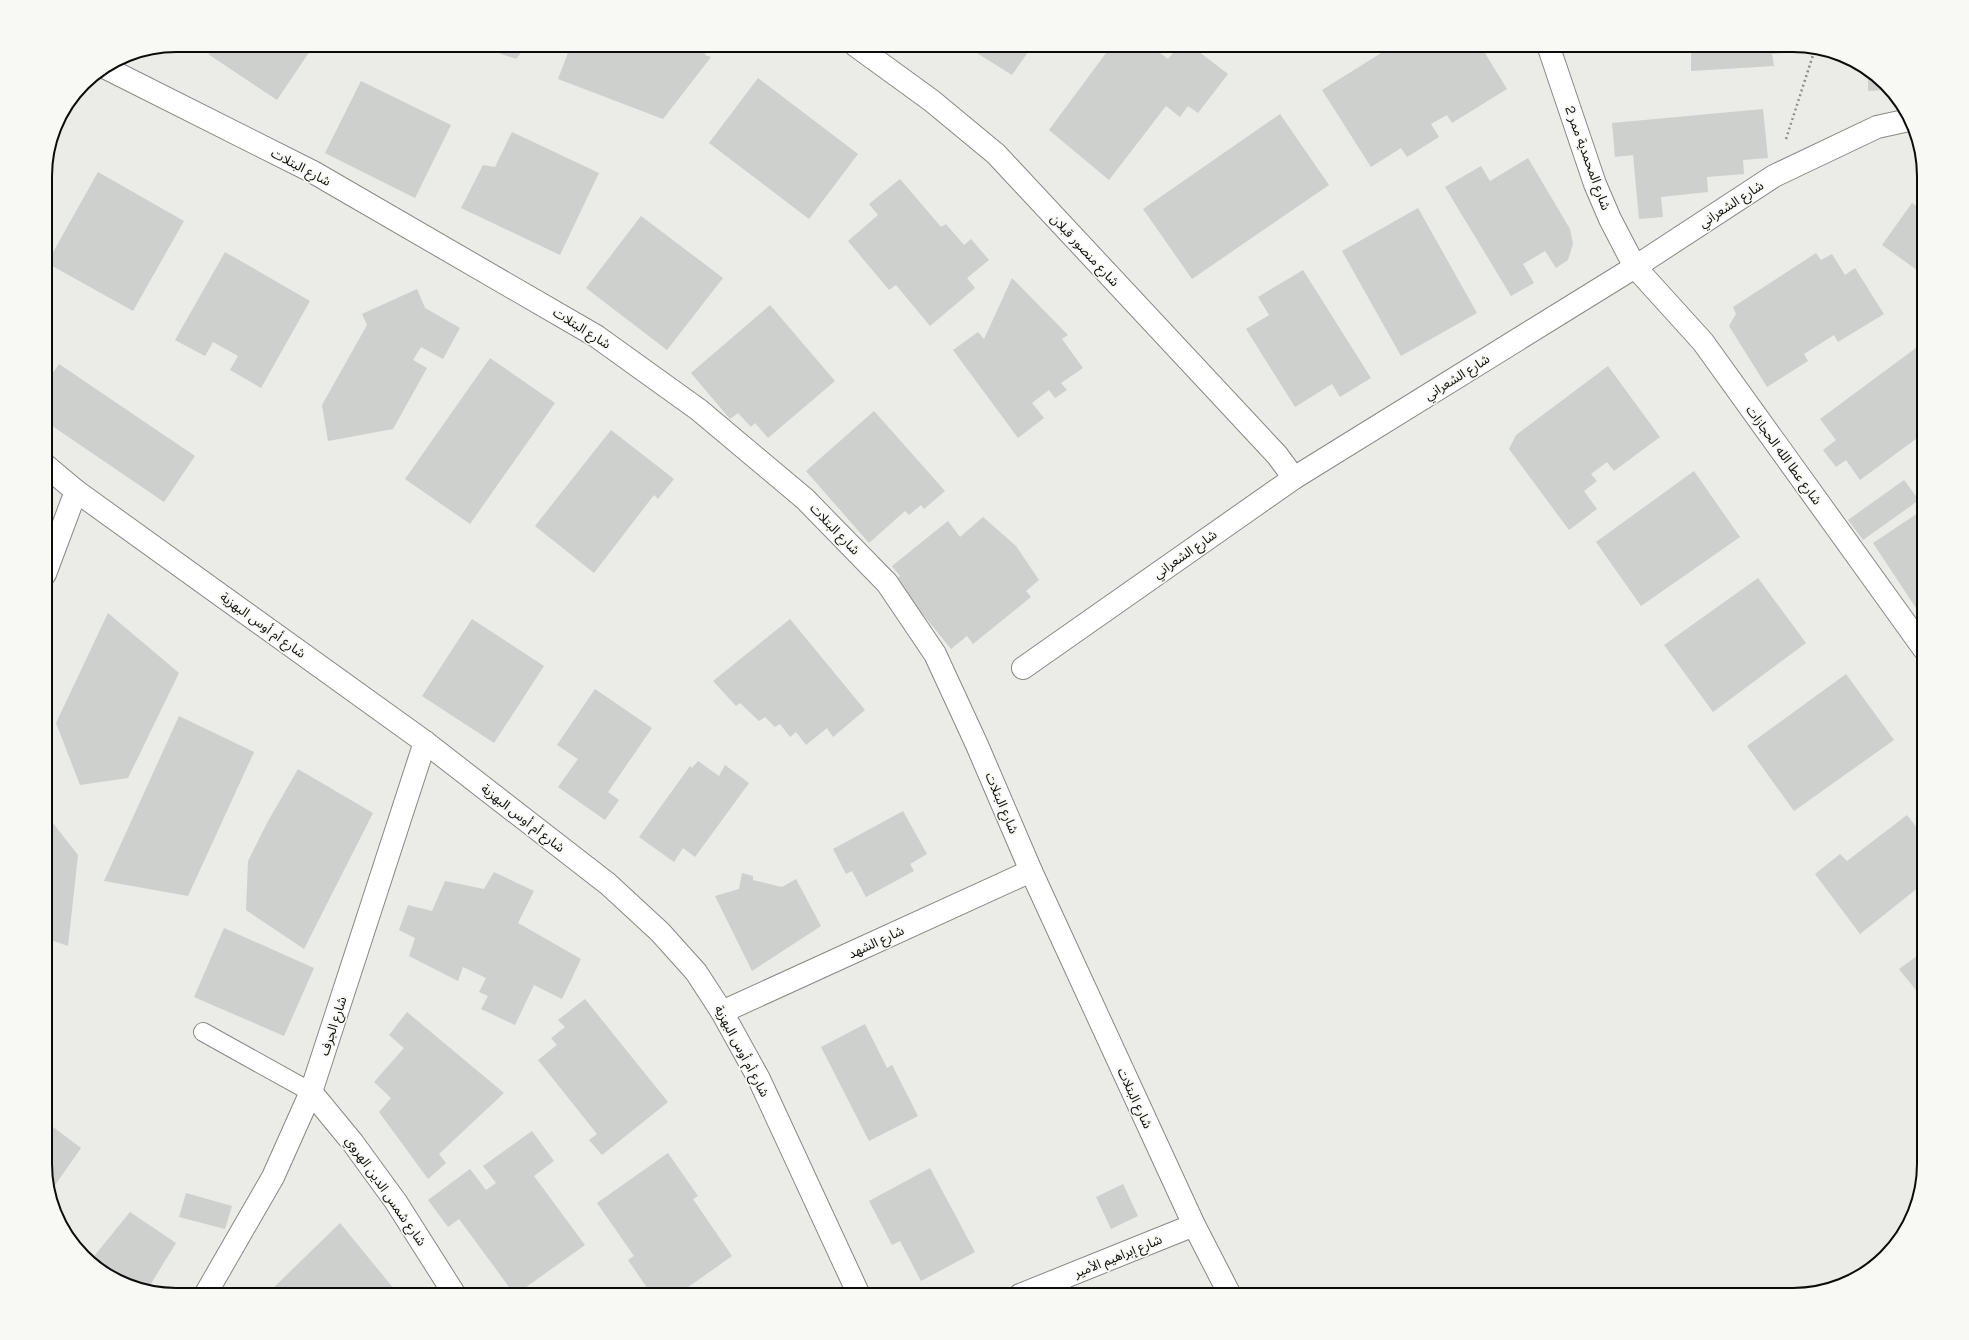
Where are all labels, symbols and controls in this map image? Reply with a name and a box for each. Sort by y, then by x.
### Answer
street label: شارع المحمدية ممر 2 [1559,104,1615,213]
street label: شارع البتلات [267,144,334,192]
street label: شارع الشعراني [1695,177,1768,233]
street label: شارع منصور قبلان [1045,210,1123,291]
street label: شارع البتلات [549,304,614,354]
street label: شارع الشعراني [1421,350,1494,406]
street label: شارع عطا الله الحجازات [1741,402,1826,509]
street label: شارع البتلات [805,500,864,560]
street label: شارع الشعراني [1150,526,1221,584]
street label: شارع أم أوس البهزية [216,588,309,663]
street label: شارع البتلات [980,770,1023,837]
street label: شارع أم أوس البهزية [476,780,568,858]
street label: شارع الشهد [845,922,907,964]
street label: شارع الجرف [315,994,352,1058]
street label: شارع أم أوس البهزية [709,1002,773,1101]
street label: شارع البتلات [1112,1065,1156,1132]
street label: شارع شمس الدين الهروي [340,1133,430,1250]
street label: شارع إبراهيم الأمير [1070,1231,1165,1284]

